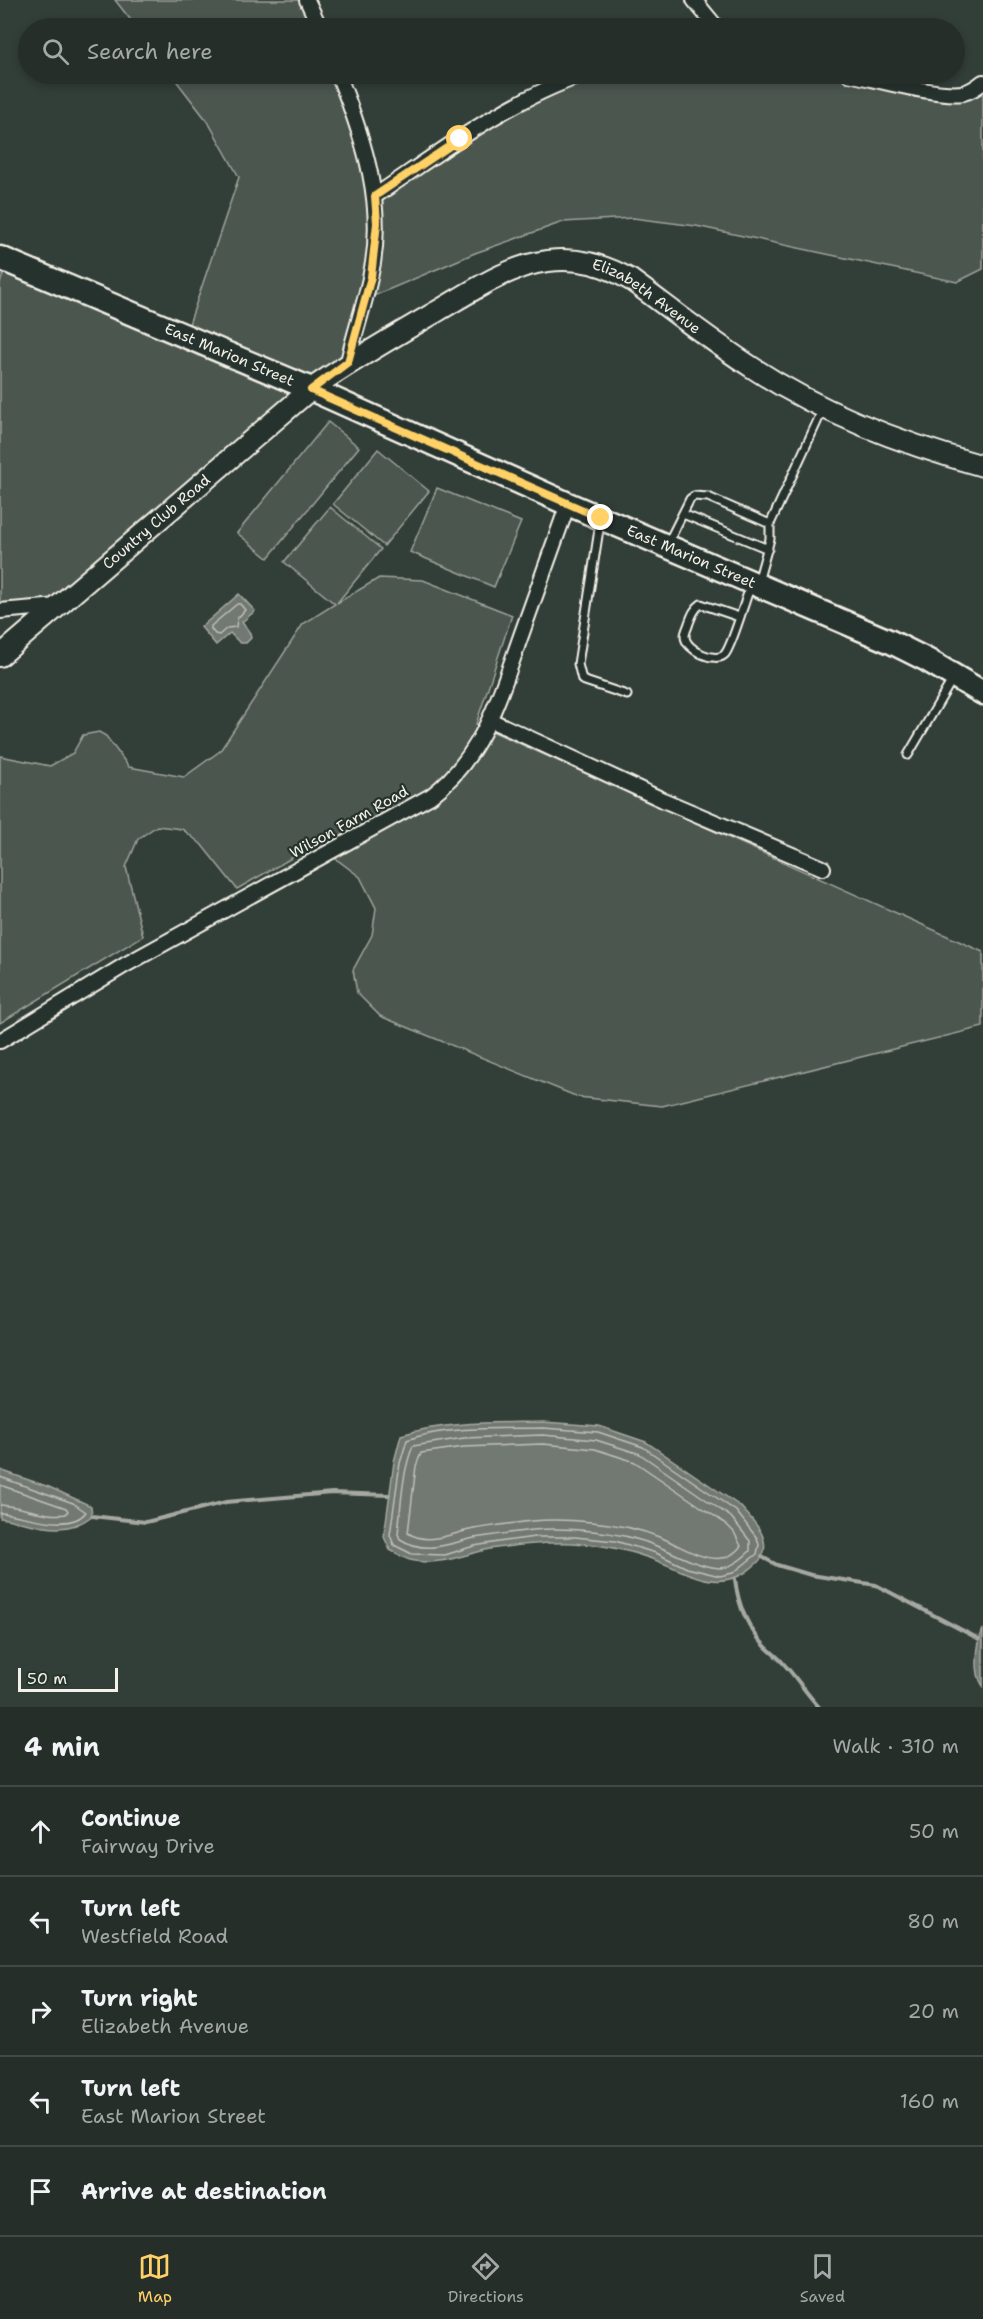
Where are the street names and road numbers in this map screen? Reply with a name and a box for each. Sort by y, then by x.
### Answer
street label: Elizabeth Avenue [590,254,705,339]
street label: East Marion Street [162,318,297,391]
street label: Country Club Road [98,470,215,574]
street label: East Marion Street [623,520,759,593]
street label: Wilson Farm Road [286,781,412,863]

